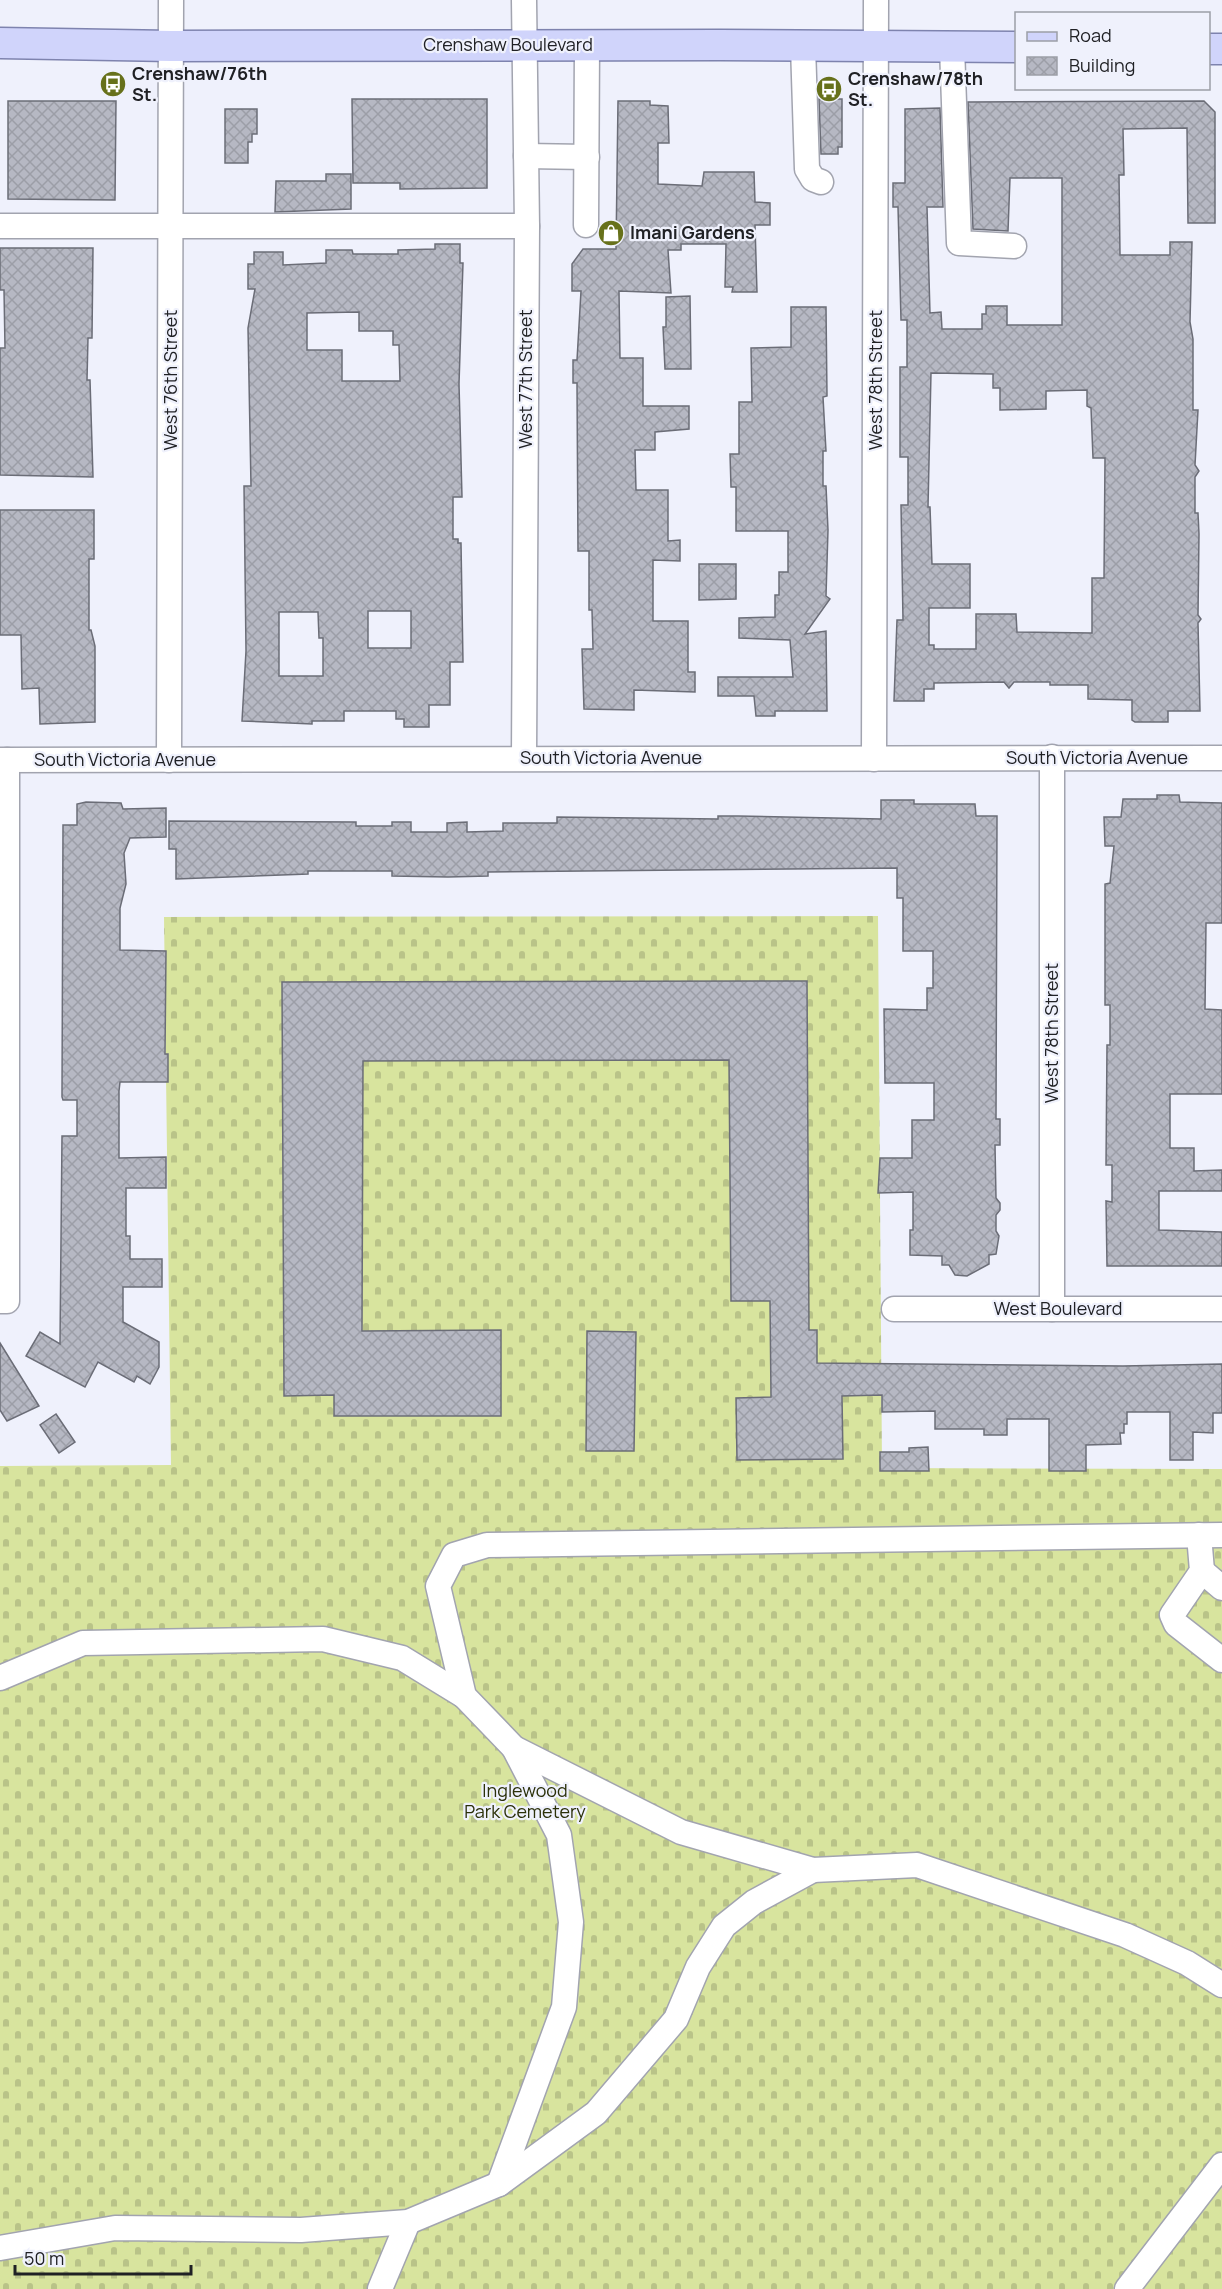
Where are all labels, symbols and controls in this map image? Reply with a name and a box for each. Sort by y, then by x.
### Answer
legend [1015,12,1210,90]
text: Road [1069,23,1112,47]
street label: Crenshaw Boulevard [423,32,593,56]
text: Building [1069,53,1135,77]
place label: Crenshaw/76th St. [132,61,267,106]
place label: Crenshaw/78th St. [848,66,983,111]
bus stop icon: Crenshaw/76th St. [98,69,128,99]
bus stop icon: Crenshaw/78th St. [814,74,844,104]
shop icon: Imani Gardens [596,218,626,248]
place label: Imani Gardens [630,220,755,244]
street label: West 76th Street [158,309,182,451]
street label: West 77th Street [513,309,537,449]
street label: West 78th Street [863,310,887,450]
street label: South Victoria Avenue [520,745,702,769]
street label: South Victoria Avenue [1006,745,1188,769]
street label: South Victoria Avenue [34,747,216,771]
street label: West 78th Street [1039,963,1063,1103]
street label: West Boulevard [994,1296,1122,1320]
park label: Inglewood Park Cemetery [464,1778,586,1823]
scale bar [15,2238,190,2276]
text: 50 m [24,2246,64,2270]

